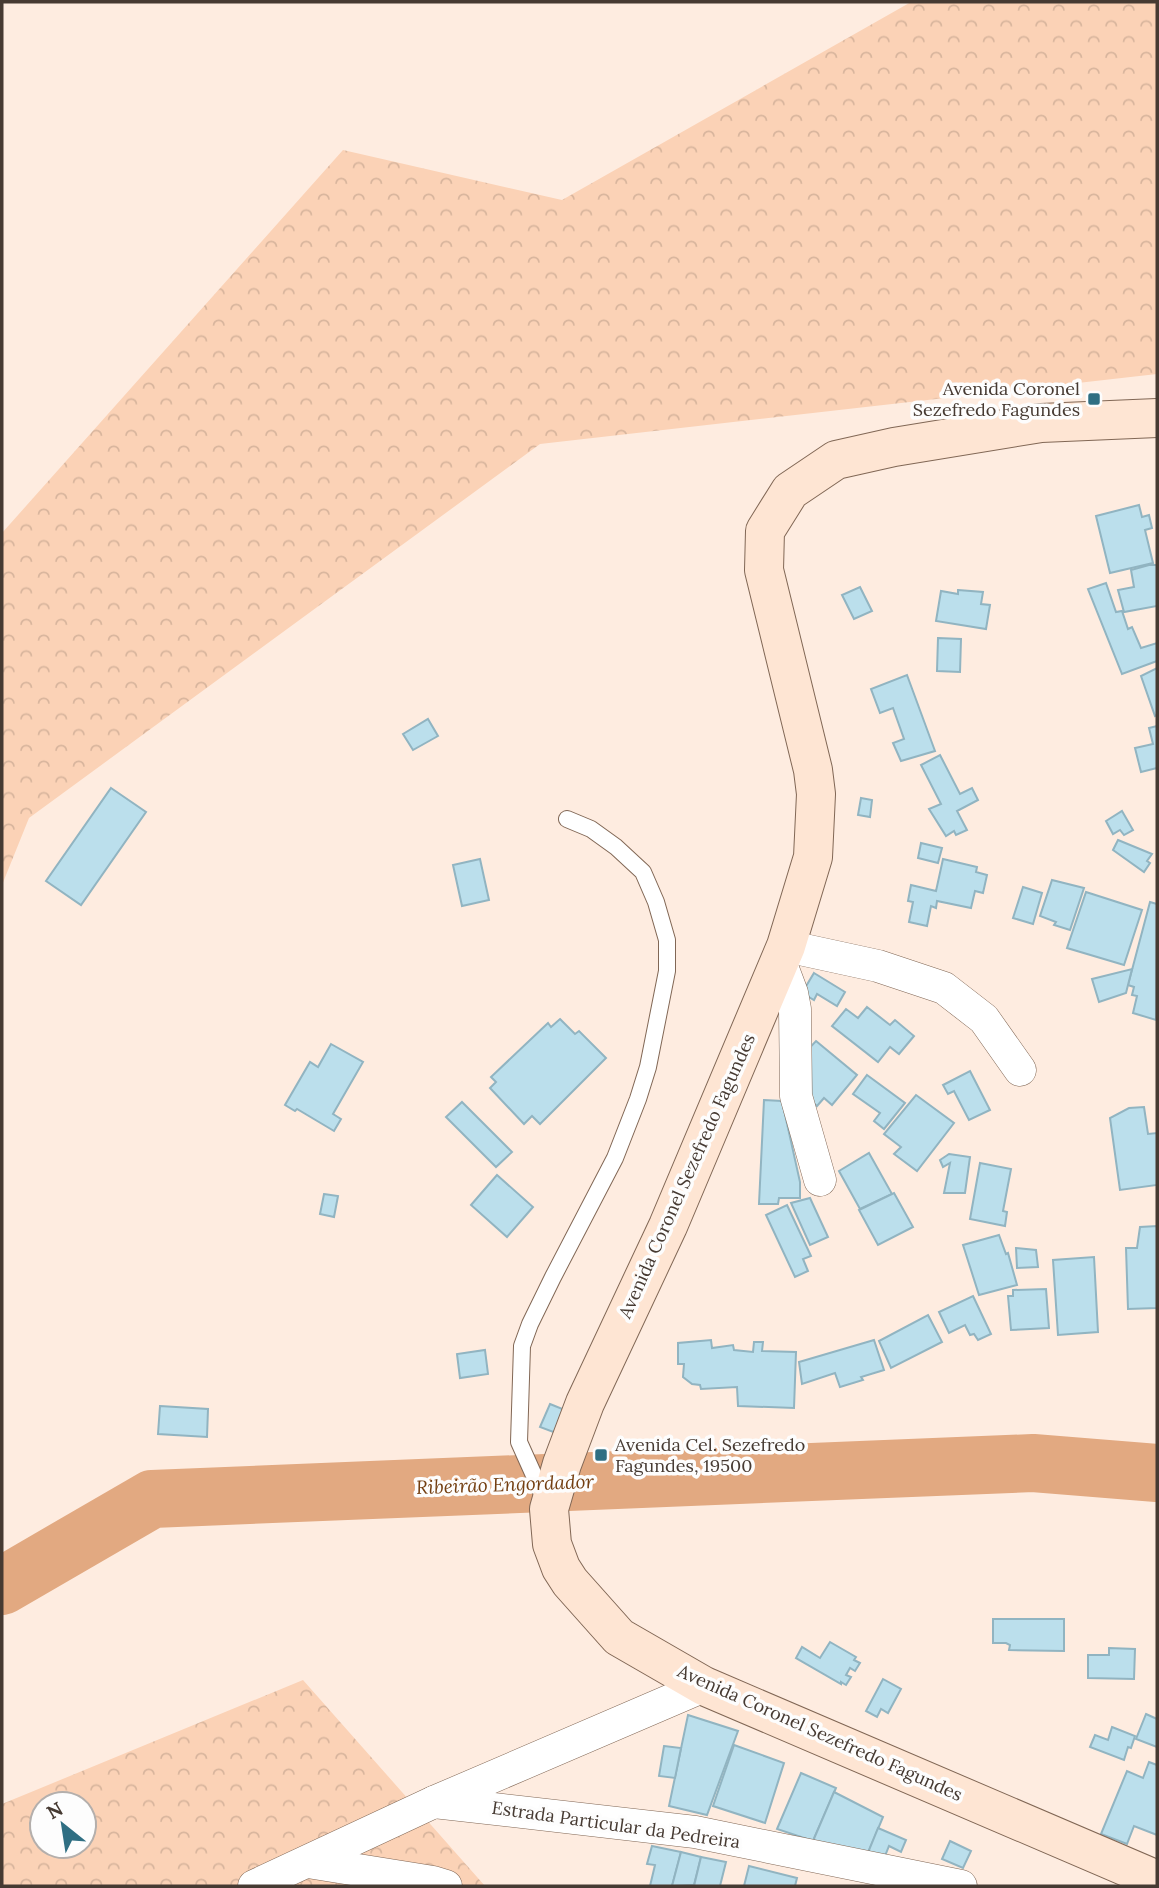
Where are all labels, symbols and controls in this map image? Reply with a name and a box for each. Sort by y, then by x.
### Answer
place label: Avenida Coronel Sezefredo Fagundes [913,377,1080,421]
marker: Avenida Coronel Sezefredo Fagundes [1086,391,1102,407]
street label: Avenida Coronel Sezefredo Fagundes [613,1030,760,1323]
place label: Avenida Cel. Sezefredo Fagundes, 19500 [614,1433,805,1477]
marker: Avenida Cel. Sezefredo Fagundes, 19500 [593,1447,609,1463]
water label: Ribeirão Engordador [416,1469,595,1499]
street label: Avenida Coronel Sezefredo Fagundes [673,1659,966,1806]
north arrow [28,1790,98,1860]
text: N [42,1796,67,1824]
street label: Estrada Particular da Pedreira [490,1796,742,1853]

